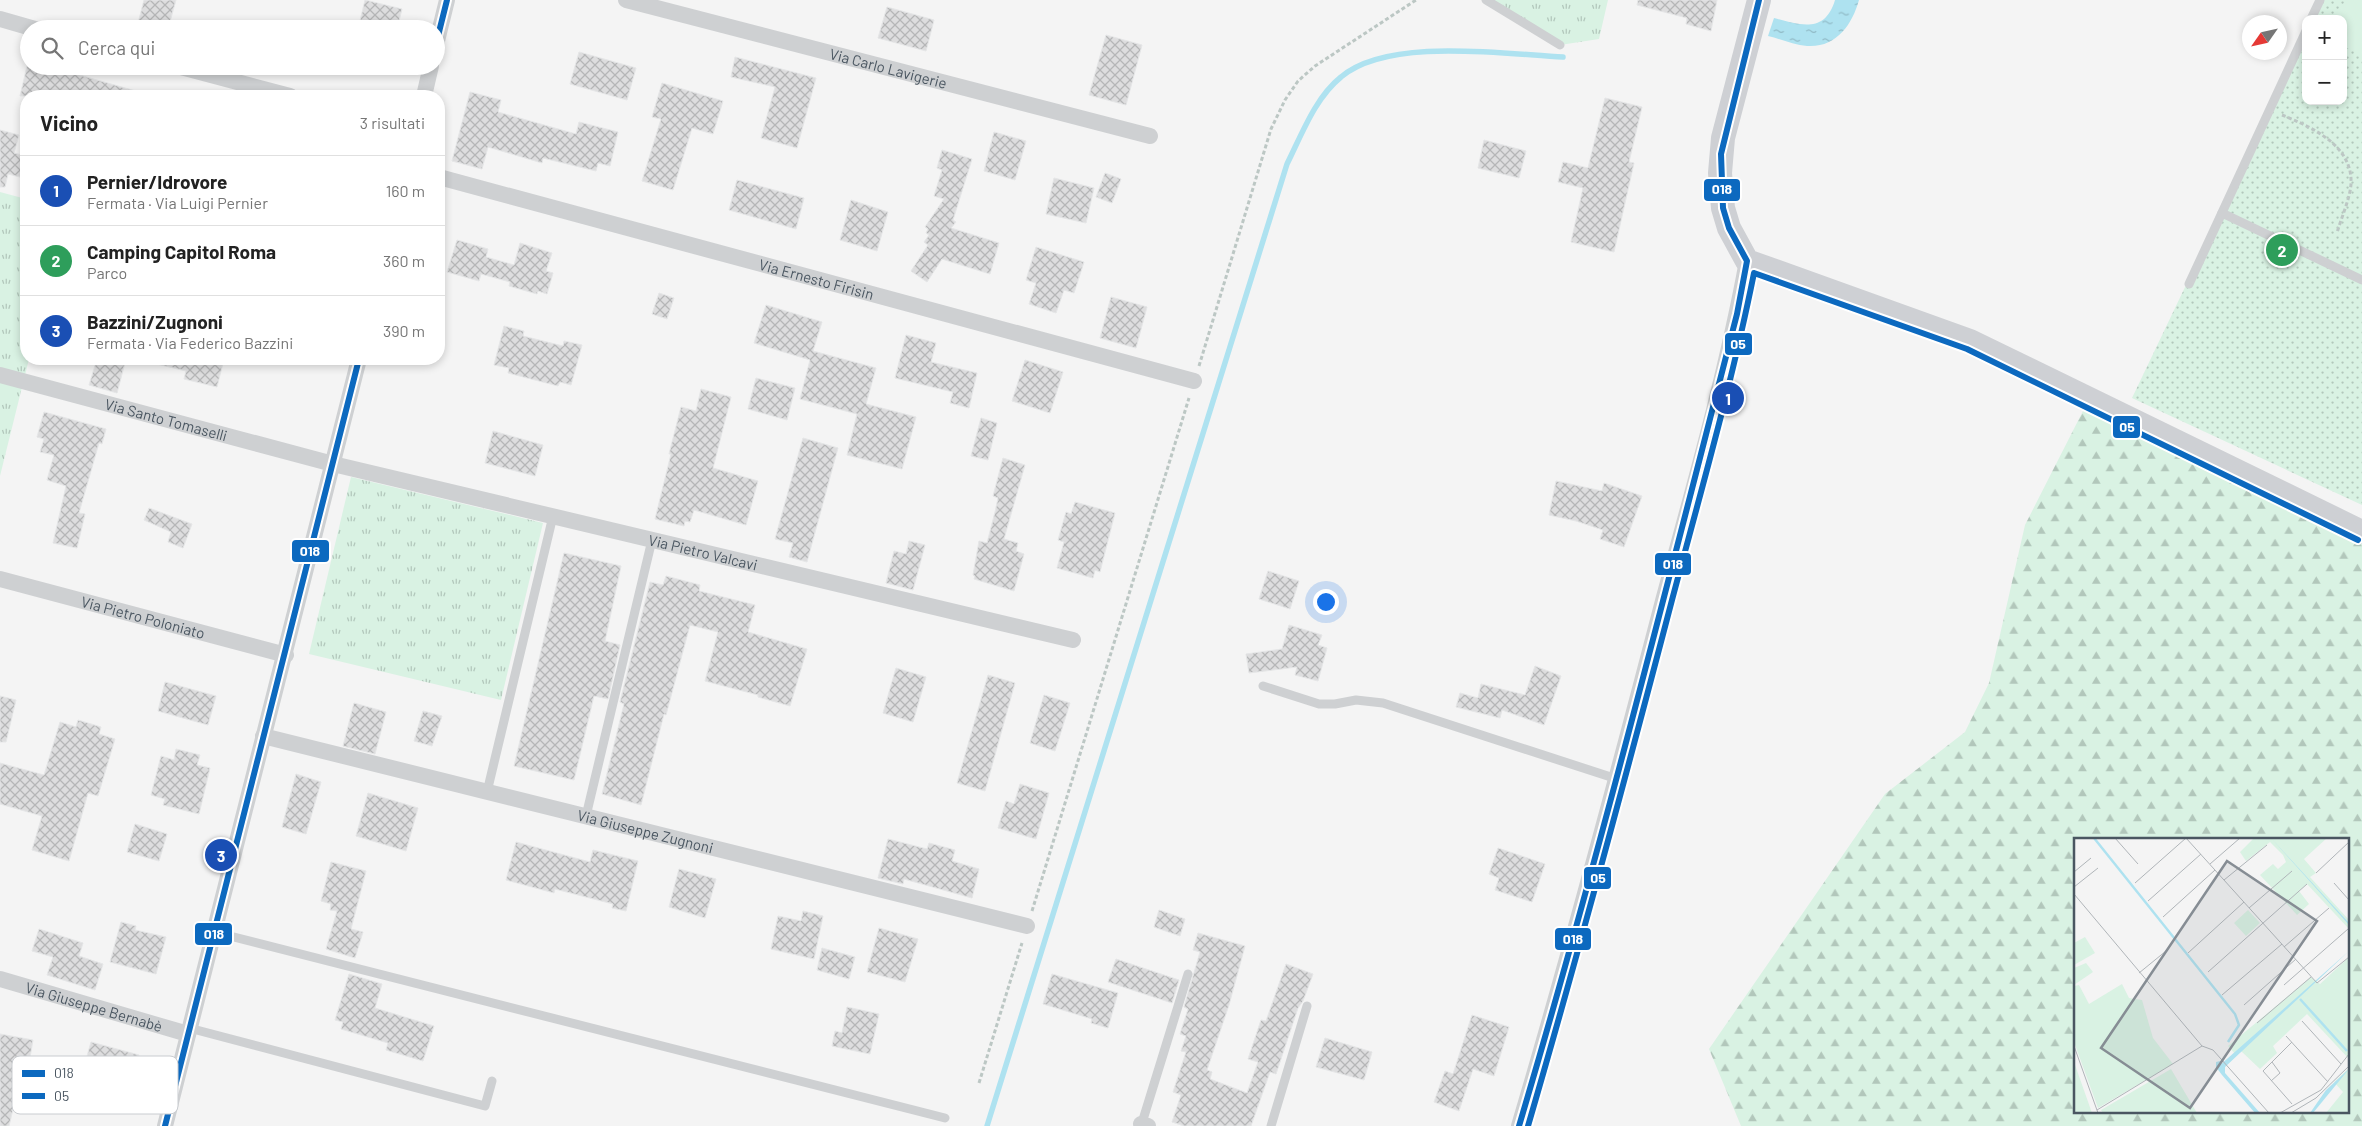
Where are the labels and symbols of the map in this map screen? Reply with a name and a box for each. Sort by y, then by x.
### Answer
north arrow [2242,15,2287,60]
street label: Via Carlo Lavigerie [828,44,949,92]
line badge: 018 [1703,178,1741,202]
text: 018 [1712,180,1733,197]
pin: 2 [2266,231,2298,269]
street label: Via Ernesto Firisin [757,255,876,303]
line badge: 05 [1724,332,1753,356]
text: 05 [1730,335,1746,352]
pin: 1 [1712,379,1744,417]
street label: Via Santo Tomaselli [103,394,229,444]
line badge: 05 [2112,415,2141,439]
text: 05 [2119,418,2135,435]
street label: Via Pietro Valcavi [647,530,759,574]
line badge: 018 [291,539,330,563]
text: 018 [300,542,321,559]
line badge: 018 [1654,552,1692,576]
text: 018 [1663,555,1684,572]
your location [1313,589,1339,615]
street label: Via Pietro Poloniato [79,592,207,642]
street label: Via Giuseppe Zugnoni [575,806,715,857]
pin: 3 [205,836,237,874]
inset map [2074,838,2350,1114]
line badge: 05 [1583,866,1612,890]
text: 05 [1590,869,1606,886]
line badge: 018 [194,922,233,946]
text: 018 [204,925,225,942]
line badge: 018 [1554,927,1592,951]
text: 018 [1563,930,1584,947]
street label: Via Giuseppe Bernabè [23,978,165,1035]
legend [12,1056,178,1114]
text: 018 [54,1064,74,1081]
text: 05 [54,1087,69,1104]

